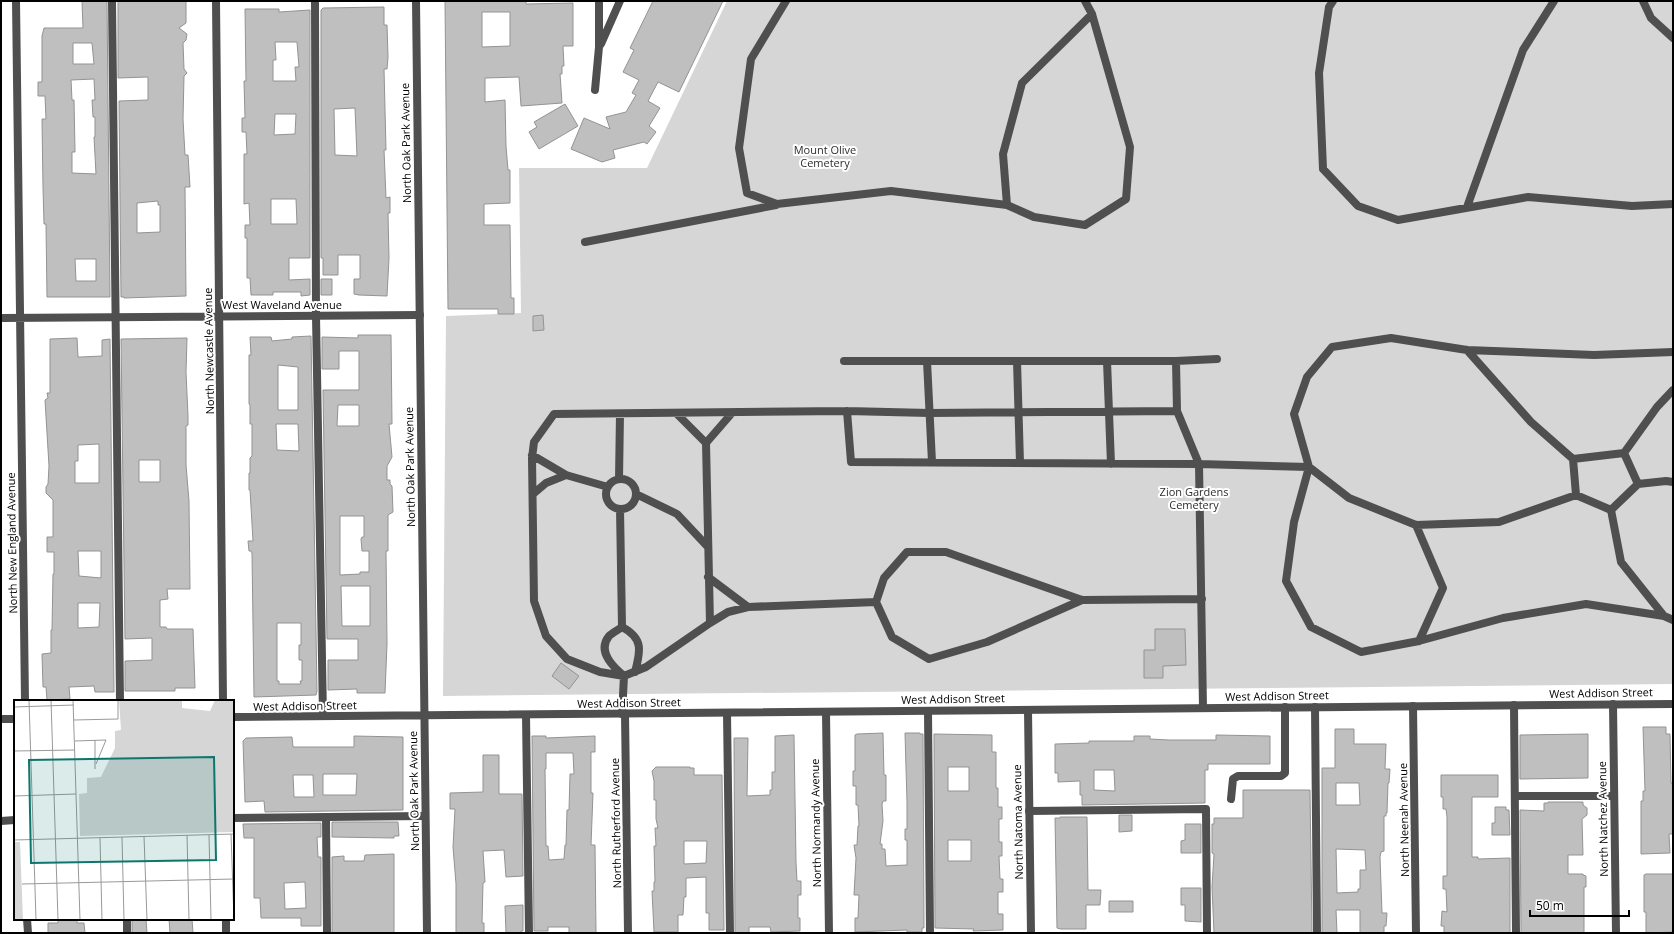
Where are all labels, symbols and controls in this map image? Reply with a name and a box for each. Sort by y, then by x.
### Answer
street label: North Oak Park Avenue [397,83,414,203]
park label: Mount Olive Cemetery [794,142,856,170]
street label: North Newcastle Avenue [200,288,217,414]
street label: West Waveland Avenue [222,297,342,312]
street label: North Oak Park Avenue [401,407,418,527]
street label: North New England Avenue [3,472,20,614]
park label: Zion Gardens Cemetery [1160,484,1228,512]
street label: West Addison Street [1549,684,1653,701]
street label: West Addison Street [1225,687,1329,704]
street label: West Addison Street [901,690,1005,707]
street label: West Addison Street [577,694,681,711]
street label: West Addison Street [253,697,357,714]
inset map [14,700,234,920]
street label: North Oak Park Avenue [405,731,422,851]
street label: North Rutherford Avenue [607,758,624,888]
street label: North Normandy Avenue [807,759,824,888]
street label: North Natchez Avenue [1594,761,1611,877]
street label: North Neenah Avenue [1395,763,1412,877]
street label: North Natoma Avenue [1009,764,1026,880]
scale bar [1530,892,1629,918]
text: 50 m [1536,897,1564,914]

